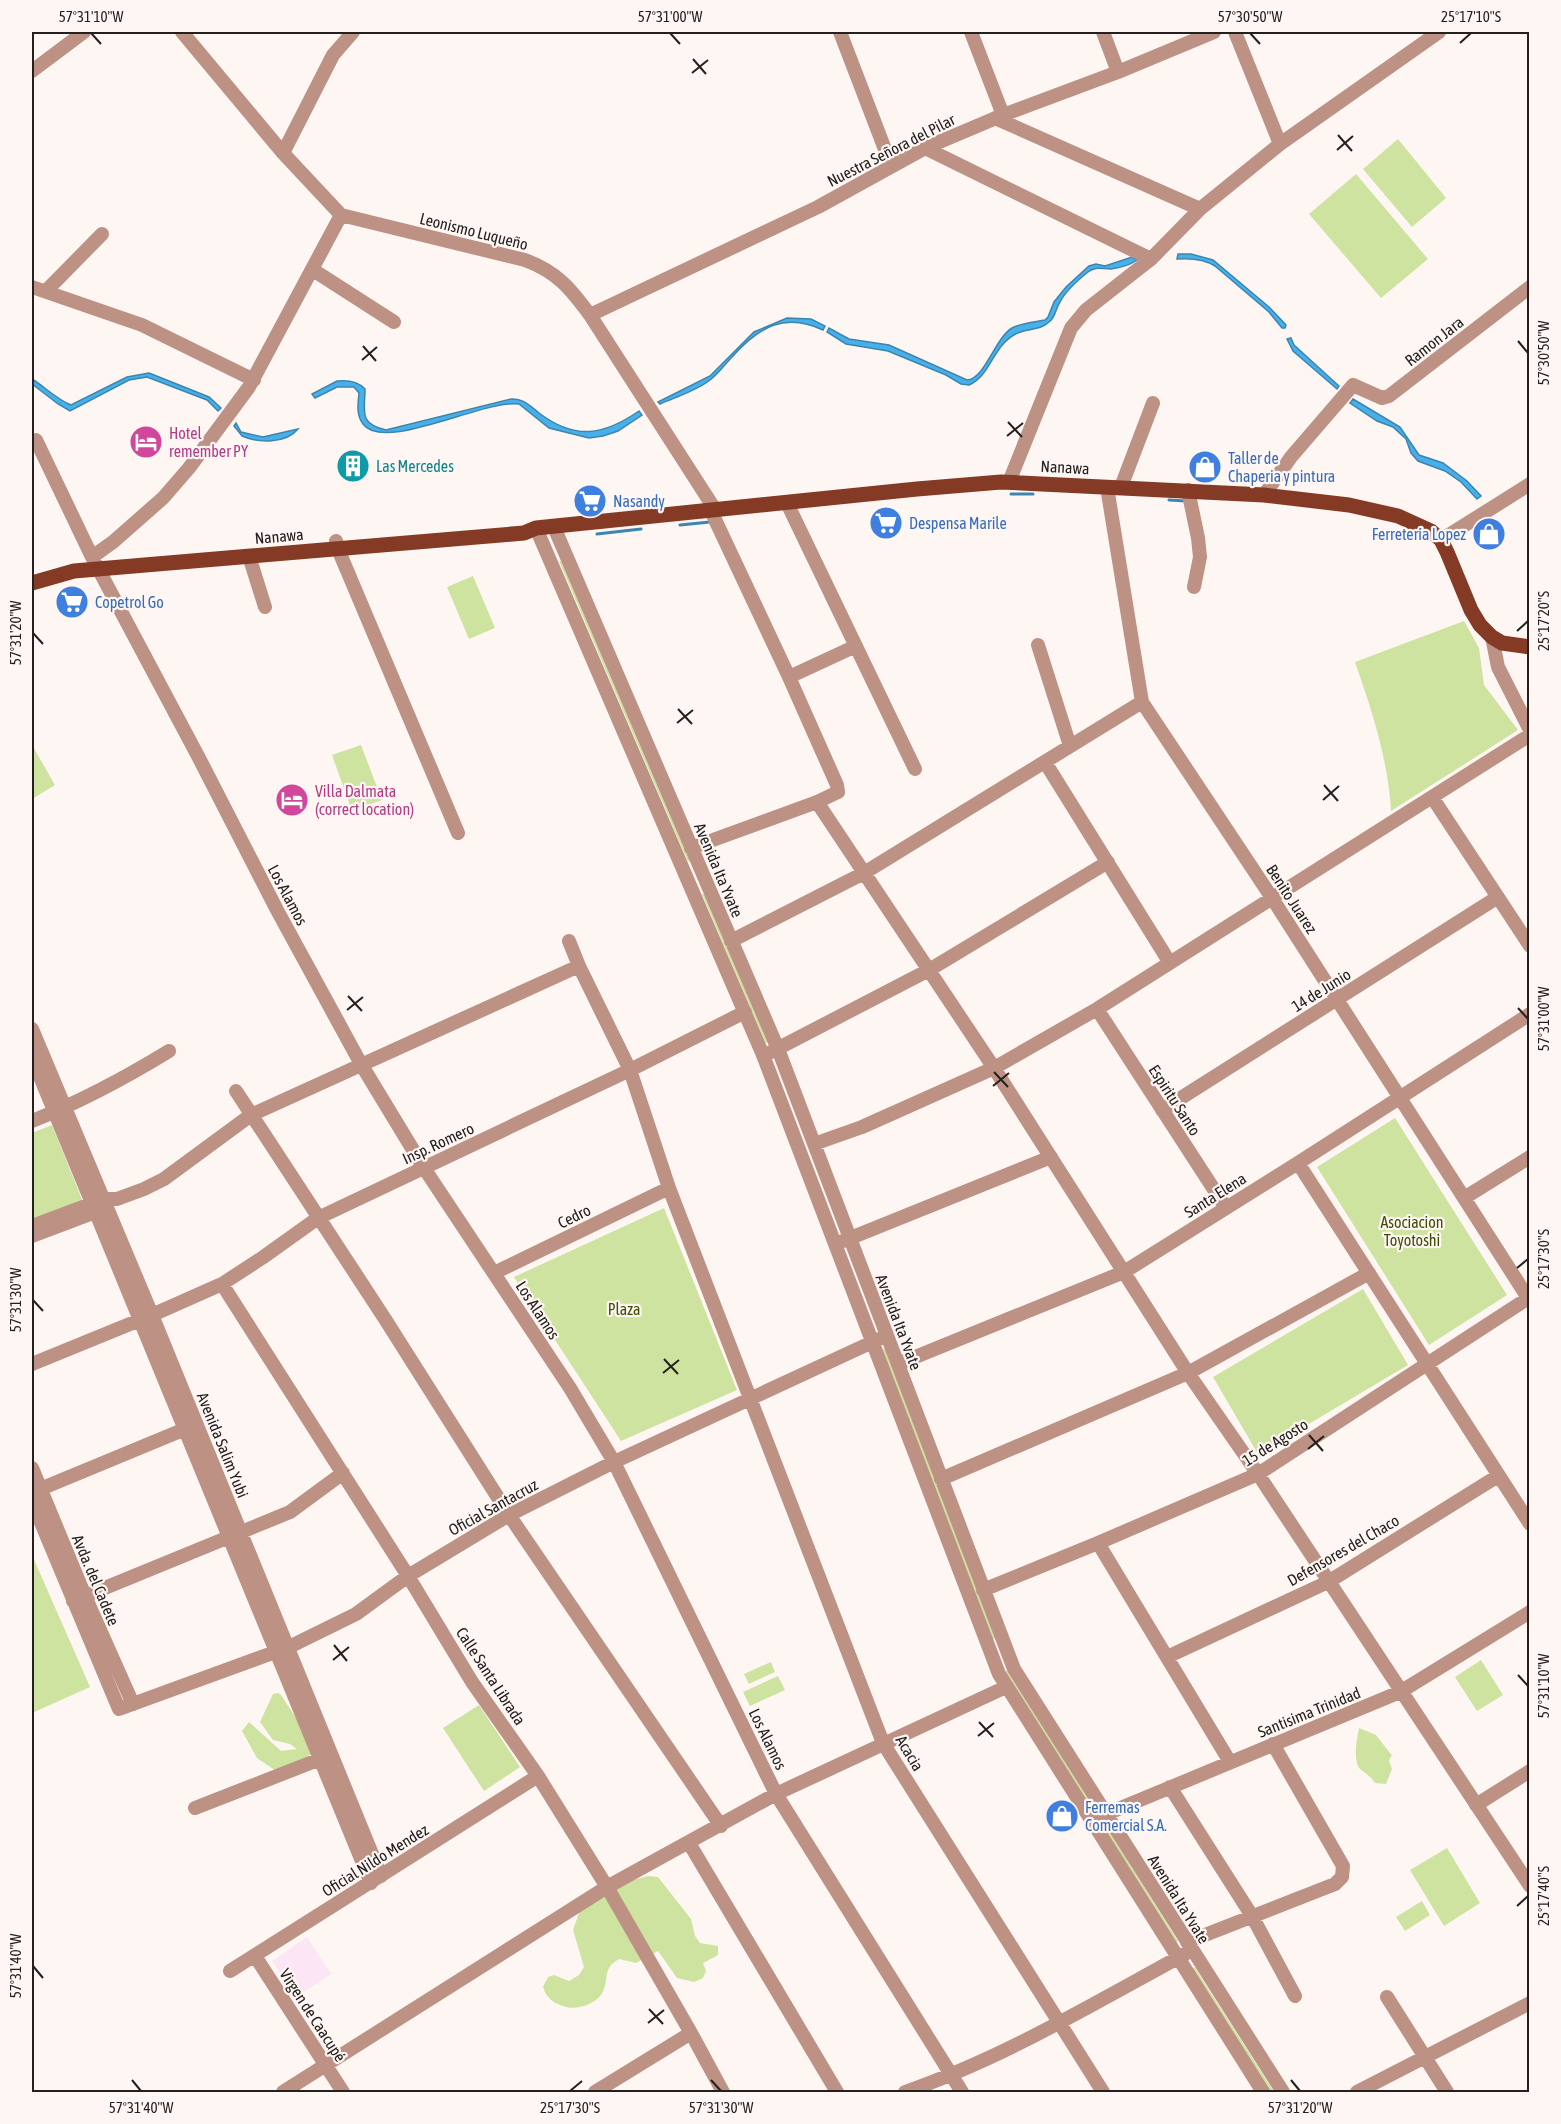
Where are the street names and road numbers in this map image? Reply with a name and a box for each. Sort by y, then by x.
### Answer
street label: Nuestra Señora del Pilar [824,110,958,190]
street label: Leonismo Luqueño [418,209,530,254]
street label: Ramon Jara [1401,313,1467,369]
street label: Nanawa [1040,457,1090,477]
street label: Nanawa [254,525,304,547]
street label: Avenida Ita Yvate [691,820,747,920]
street label: Benito Juarez [1263,861,1321,937]
street label: Los Alamos [265,862,312,929]
street label: 14 de Junio [1288,965,1354,1015]
street label: Espiritu Santo [1145,1061,1204,1139]
street label: Insp. Romero [399,1119,477,1168]
street label: Santa Elena [1181,1169,1249,1221]
street label: Cedro [555,1200,593,1232]
street label: Avenida Ita Yvate [873,1272,925,1372]
street label: Los Alamos [513,1278,564,1343]
street label: Avenida Salim Yubi [194,1390,252,1500]
street label: 15 de Agosto [1239,1415,1312,1470]
street label: Oficial Santacruz [445,1475,541,1539]
street label: Defensores del Chaco [1284,1511,1402,1589]
street label: Avda. del Cadete [69,1532,123,1628]
street label: Calle Santa Librada [453,1624,529,1728]
street label: Santisima Trinidad [1255,1683,1363,1741]
street label: Los Alamos [745,1705,791,1773]
street label: Acacia [892,1732,928,1774]
street label: Oficial Nildo Mendez [319,1820,432,1900]
street label: Avenida Ita Yvate [1145,1852,1213,1946]
street label: Virgen de Caacupé [275,1965,350,2065]

